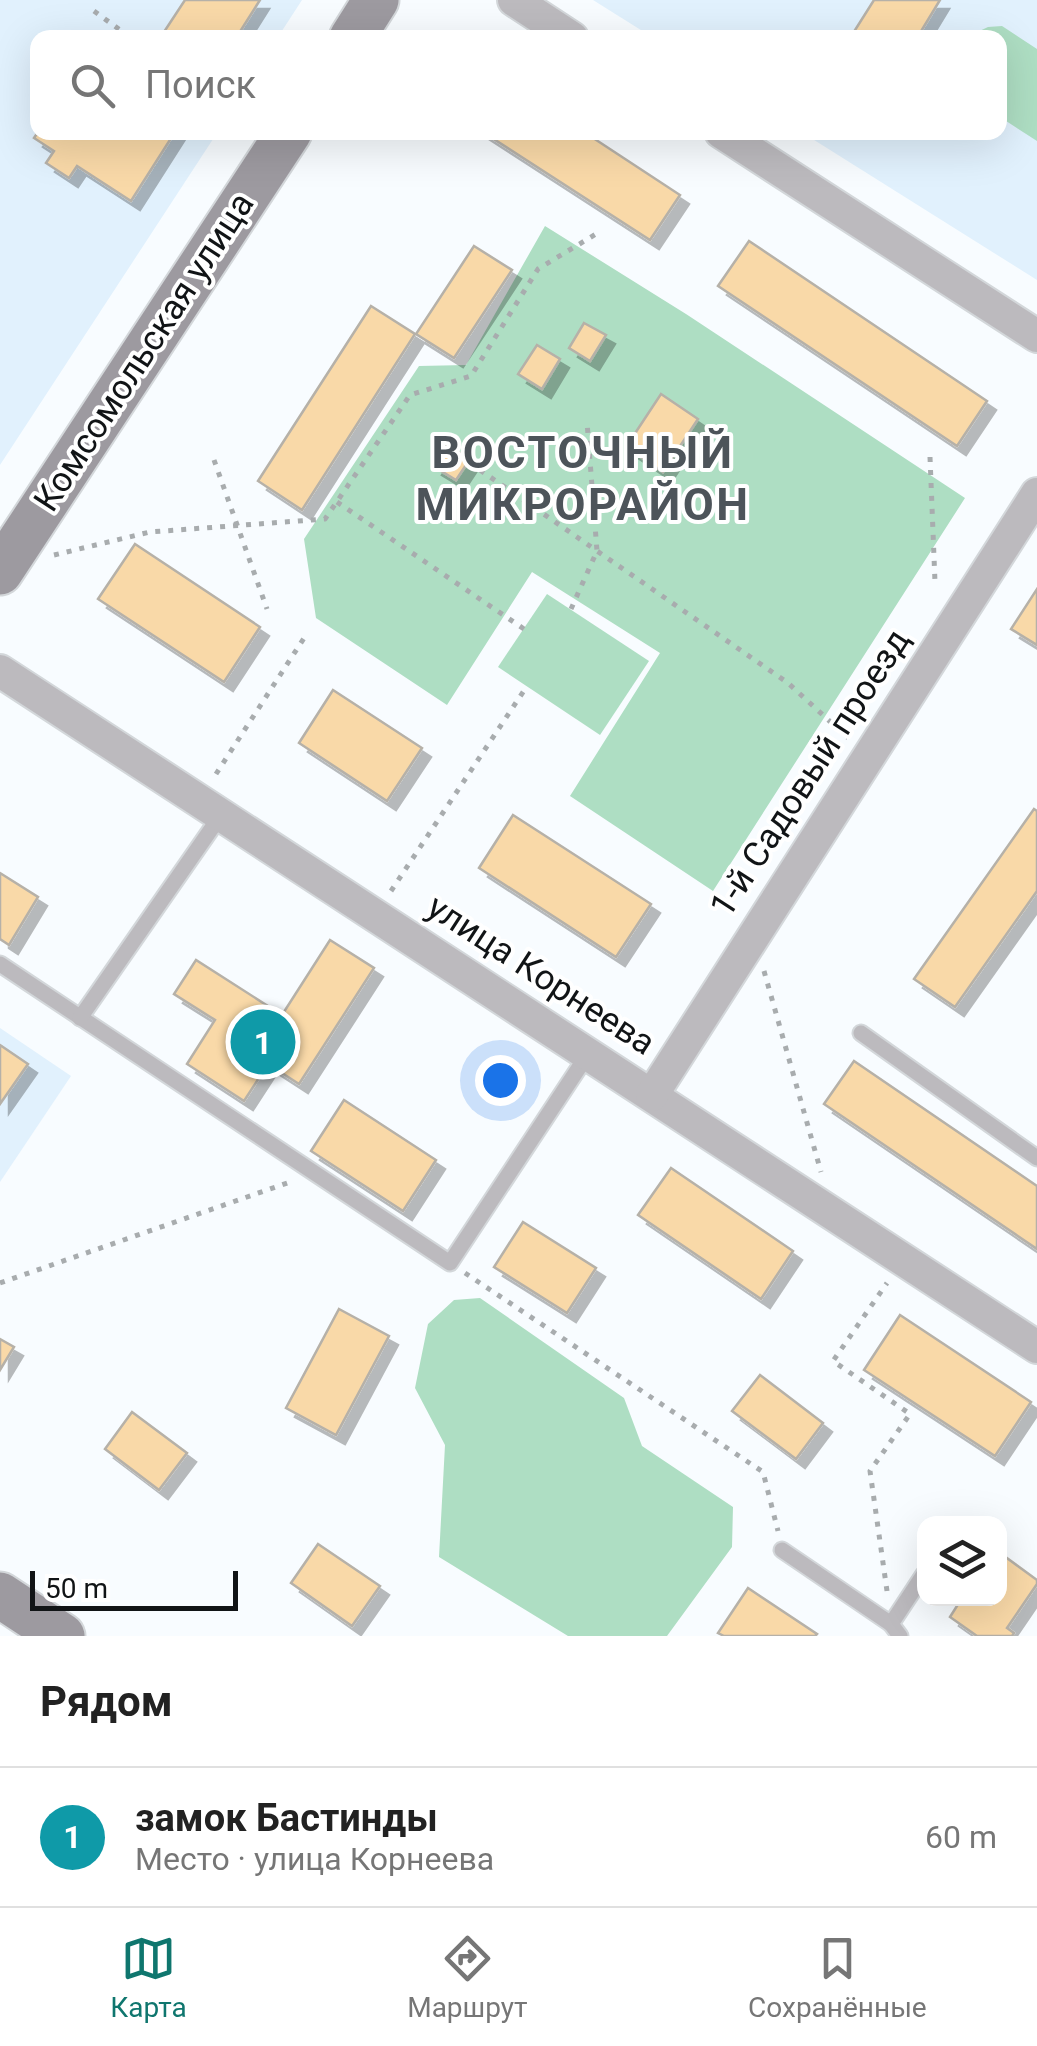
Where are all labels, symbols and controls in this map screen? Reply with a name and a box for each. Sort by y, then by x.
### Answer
search box [30,30,1007,140]
icon: search [65,58,120,113]
text: Поиск [145,63,256,107]
street label: Комсомольская улица [26,185,262,519]
district label: ВОСТОЧНЫЙ МИКРОРАЙОН [416,426,750,531]
street label: 1-й Садовый проезд [702,622,918,924]
street label: улица Корнеева [420,886,662,1064]
pin: 1 [230,1004,296,1080]
your location [475,1055,526,1106]
map controls [917,1516,1007,1606]
button: layers [917,1516,1007,1606]
scale bar [30,1566,238,1610]
text: 50 m [45,1572,108,1605]
text: Рядом [40,1677,173,1726]
text: замок Бастинды [135,1796,438,1840]
text: 1 [63,1818,82,1856]
text: 60 m [925,1818,997,1856]
text: Место · улица Корнеева [135,1840,494,1878]
tab: Карта [110,1931,187,2024]
tab: Маршрут [407,1931,528,2024]
tab: Сохранённые [748,1931,927,2024]

